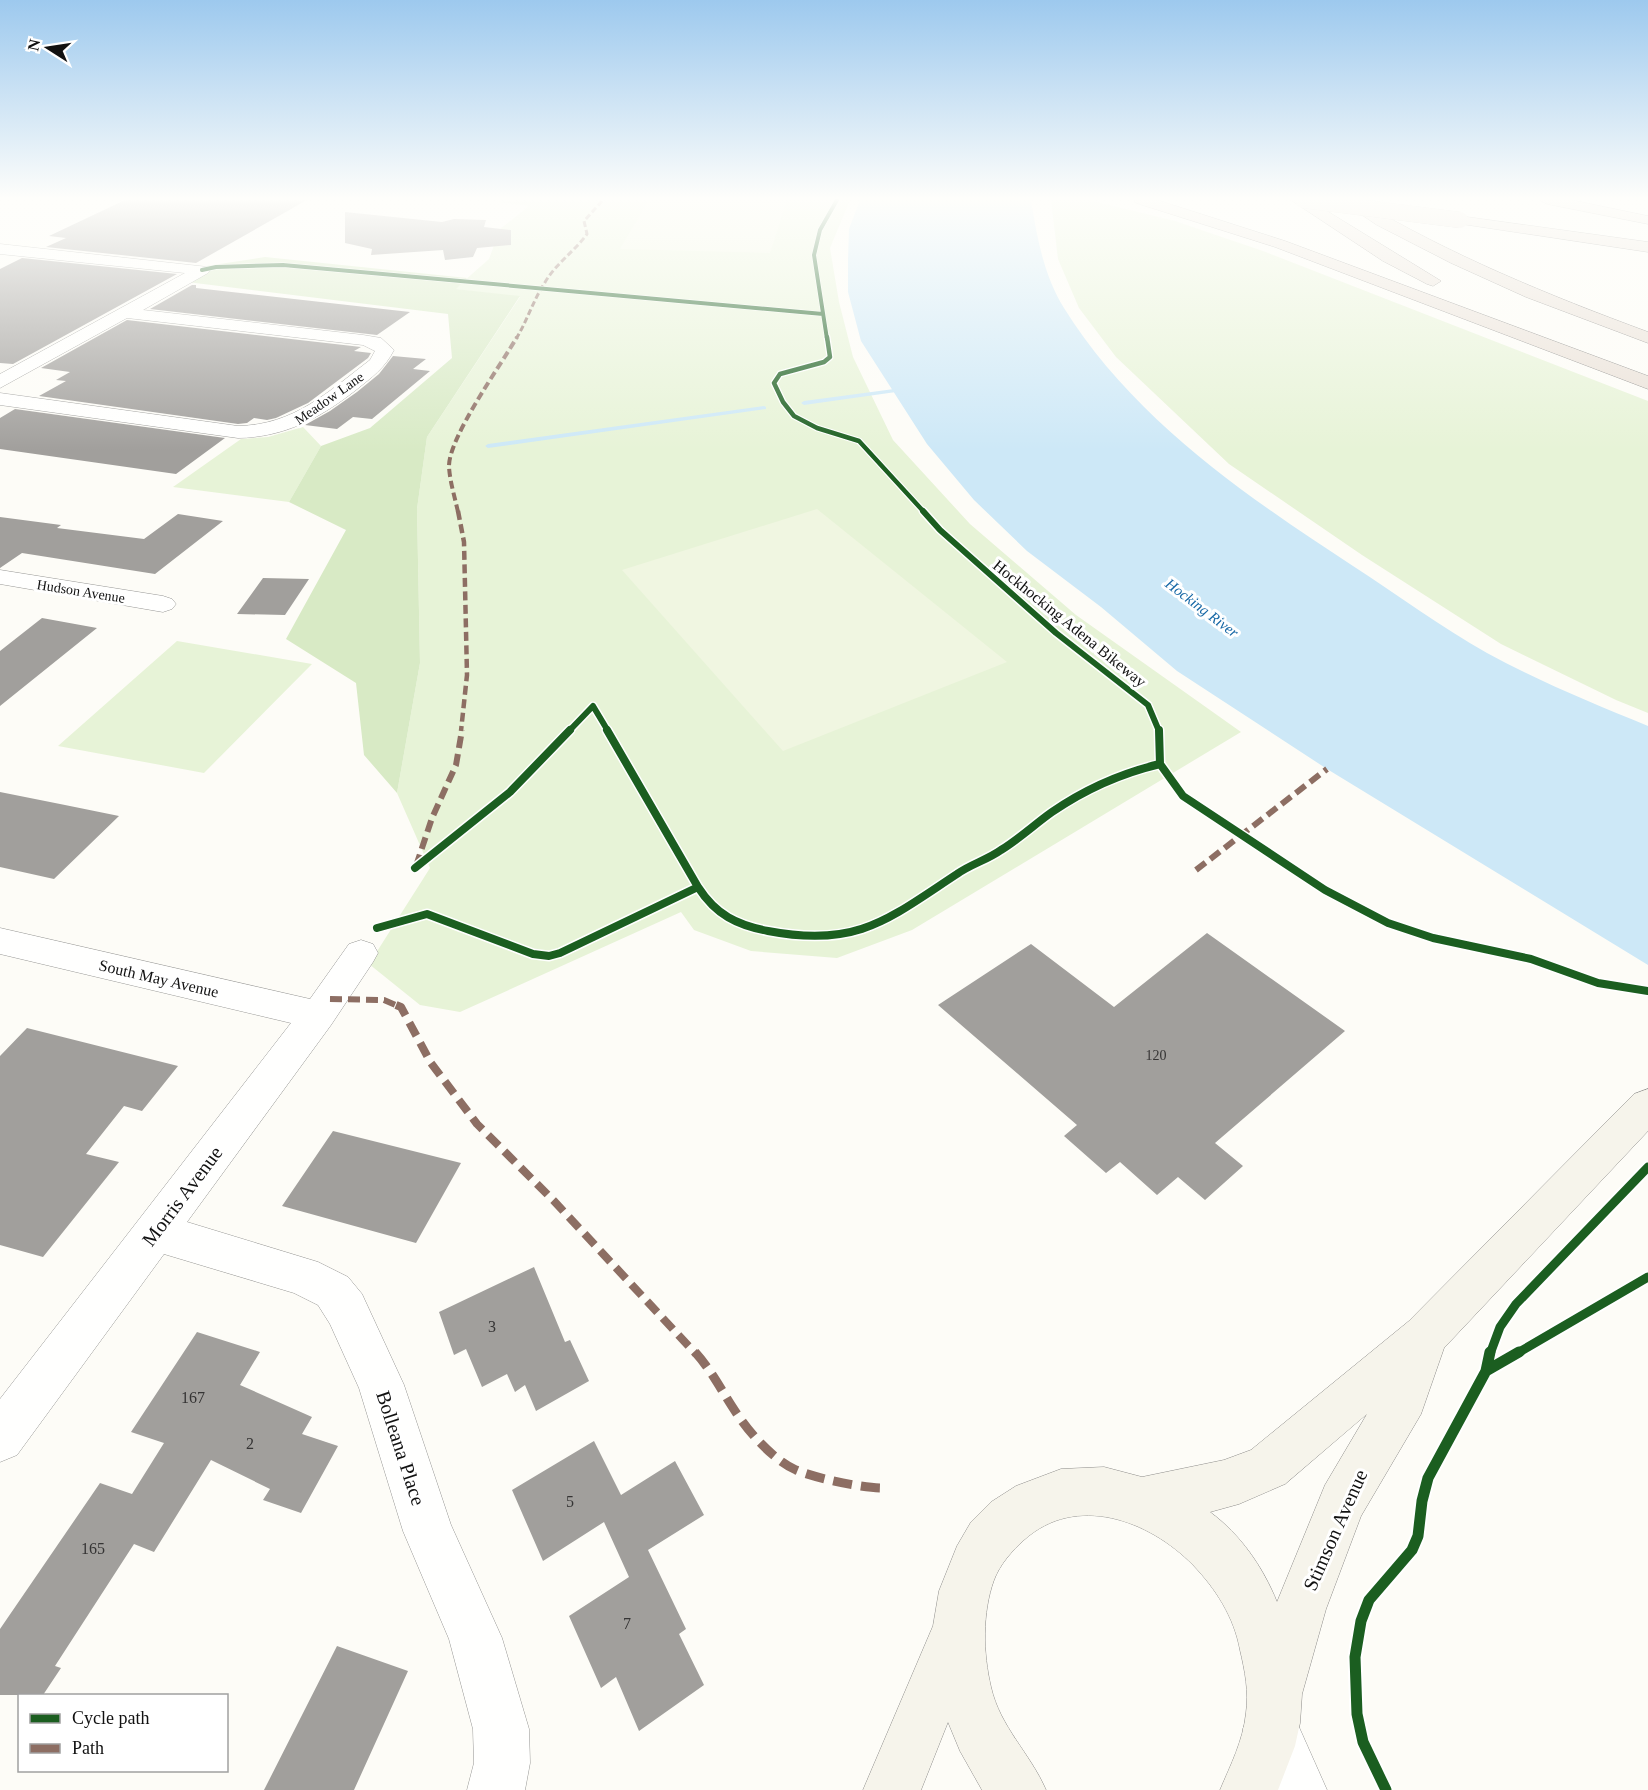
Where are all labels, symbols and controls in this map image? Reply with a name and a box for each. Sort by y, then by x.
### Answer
north arrow [18,18,78,78]
text: N [24,37,43,52]
street label: Meadow Lane [292,369,367,428]
street label: Hockhocking Adena Bikeway [989,556,1150,691]
water label: Hocking River [1162,575,1242,641]
street label: Hudson Avenue [36,577,126,606]
street label: South May Avenue [97,956,220,1002]
house number: 120 [1146,1048,1167,1063]
street label: Morris Avenue [137,1142,227,1250]
house number: 3 [488,1318,496,1335]
street label: Bolleana Place [372,1388,430,1508]
house number: 167 [181,1389,205,1406]
house number: 2 [246,1435,254,1452]
street label: Stimson Avenue [1298,1466,1372,1594]
house number: 5 [566,1493,574,1510]
house number: 165 [81,1540,105,1557]
house number: 7 [623,1615,631,1632]
legend [18,1694,228,1772]
text: Cycle path [72,1708,149,1728]
text: Path [72,1738,104,1758]

